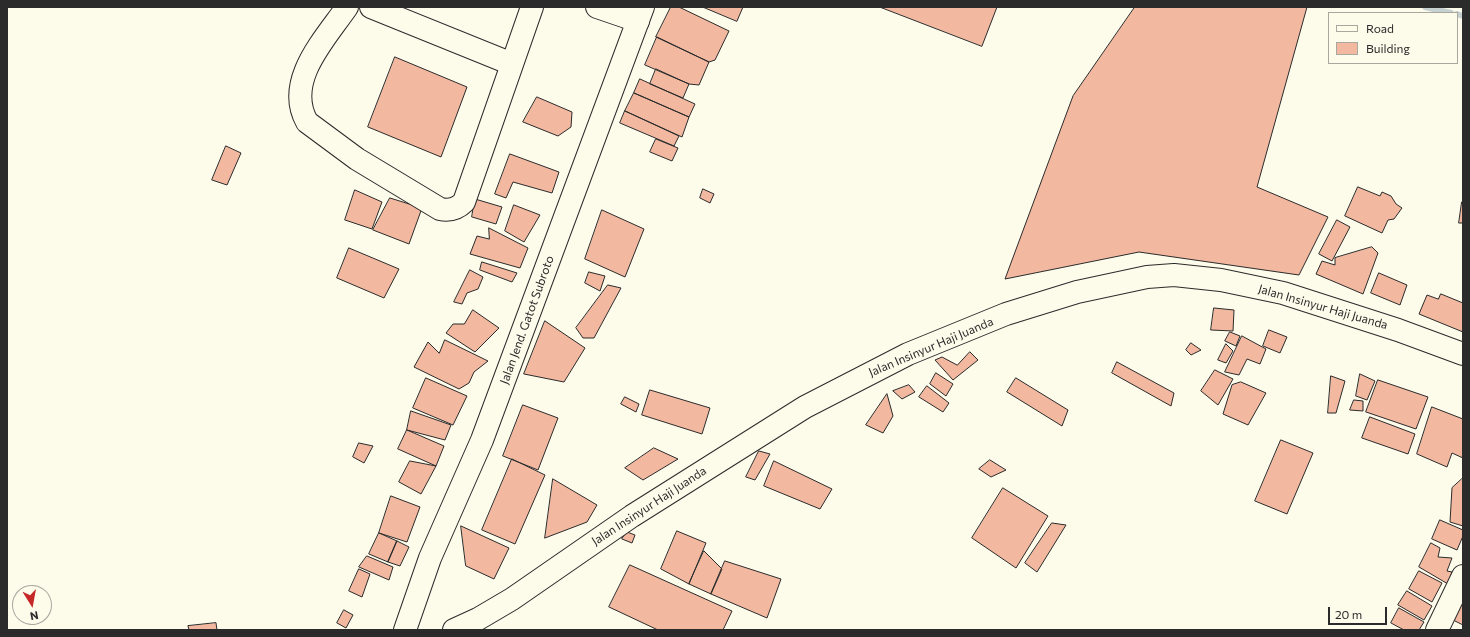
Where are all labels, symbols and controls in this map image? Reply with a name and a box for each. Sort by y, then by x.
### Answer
legend [1328,12,1458,64]
text: Road [1366,21,1394,35]
text: Building [1366,41,1410,55]
street label: Jalan Jend. Gatot Subroto [497,254,557,386]
street label: Jalan Insinyur Haji Juanda [1257,282,1389,332]
street label: Jalan Insinyur Haji Juanda [866,314,996,380]
street label: Jalan Insinyur Haji Juanda [589,463,709,549]
north arrow [12,585,52,625]
scale bar [1330,599,1389,625]
text: 20 m [1335,607,1362,621]
text: N [29,609,39,623]

